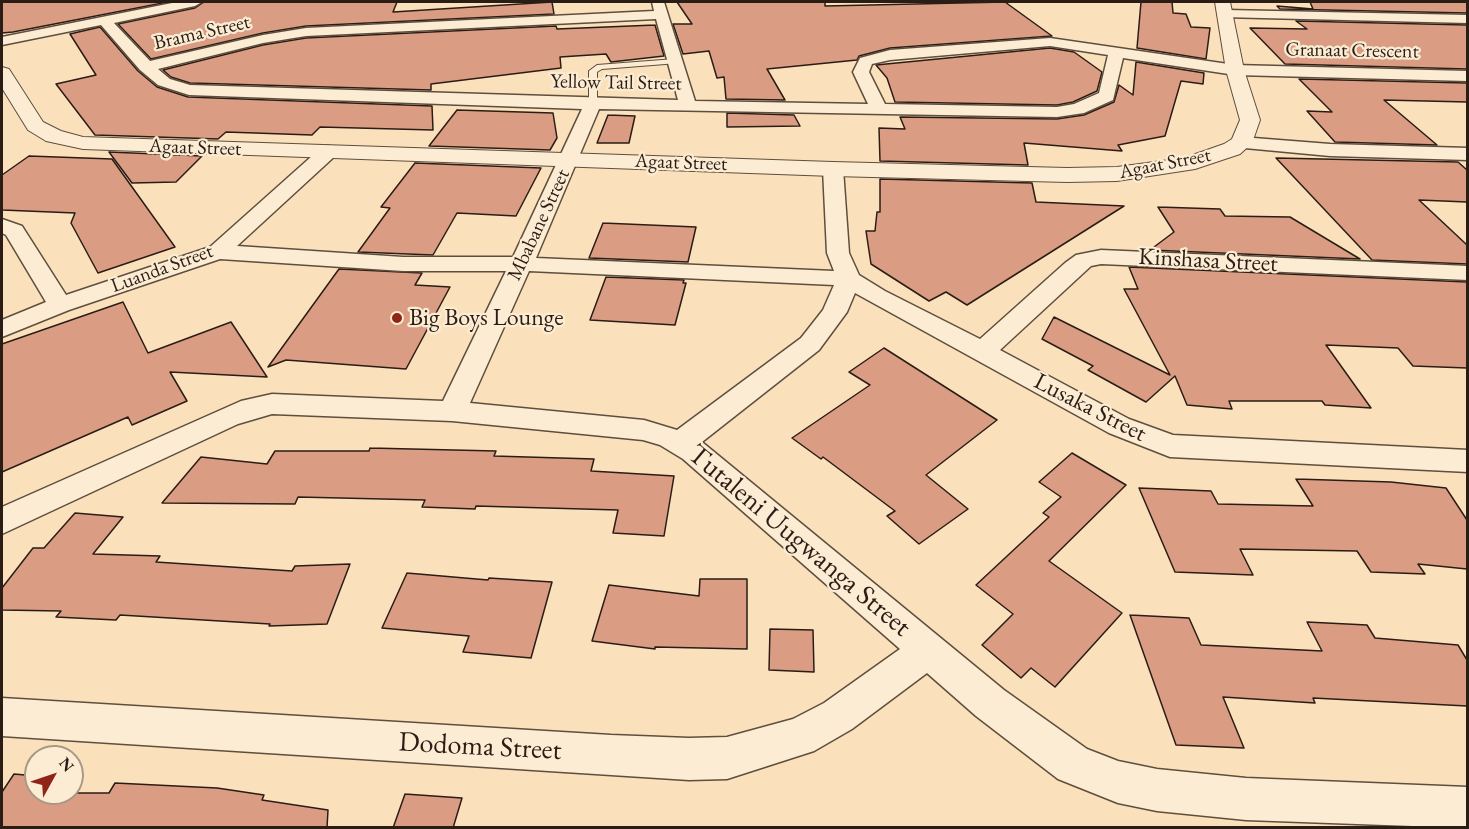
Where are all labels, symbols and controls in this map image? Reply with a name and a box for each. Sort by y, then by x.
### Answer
street label: Brama Street [152,10,252,56]
street label: Granaat Crescent [1285,38,1419,64]
street label: Yellow Tail Street [550,70,682,96]
street label: Agaat Street [148,134,242,162]
street label: Agaat Street [1117,143,1213,185]
street label: Agaat Street [634,149,728,177]
street label: Mbabane Street [503,166,575,284]
street label: Luanda Street [108,239,216,299]
street label: Kinshasa Street [1138,243,1278,279]
place label: Big Boys Lounge [409,304,564,332]
marker: Big Boys Lounge [390,311,404,325]
street label: Lusaka Street [1029,367,1151,449]
street label: Tutaleni Uugwanga Street [681,438,917,644]
street label: Dodoma Street [398,726,562,768]
north arrow [24,745,84,805]
text: N [54,753,79,776]

